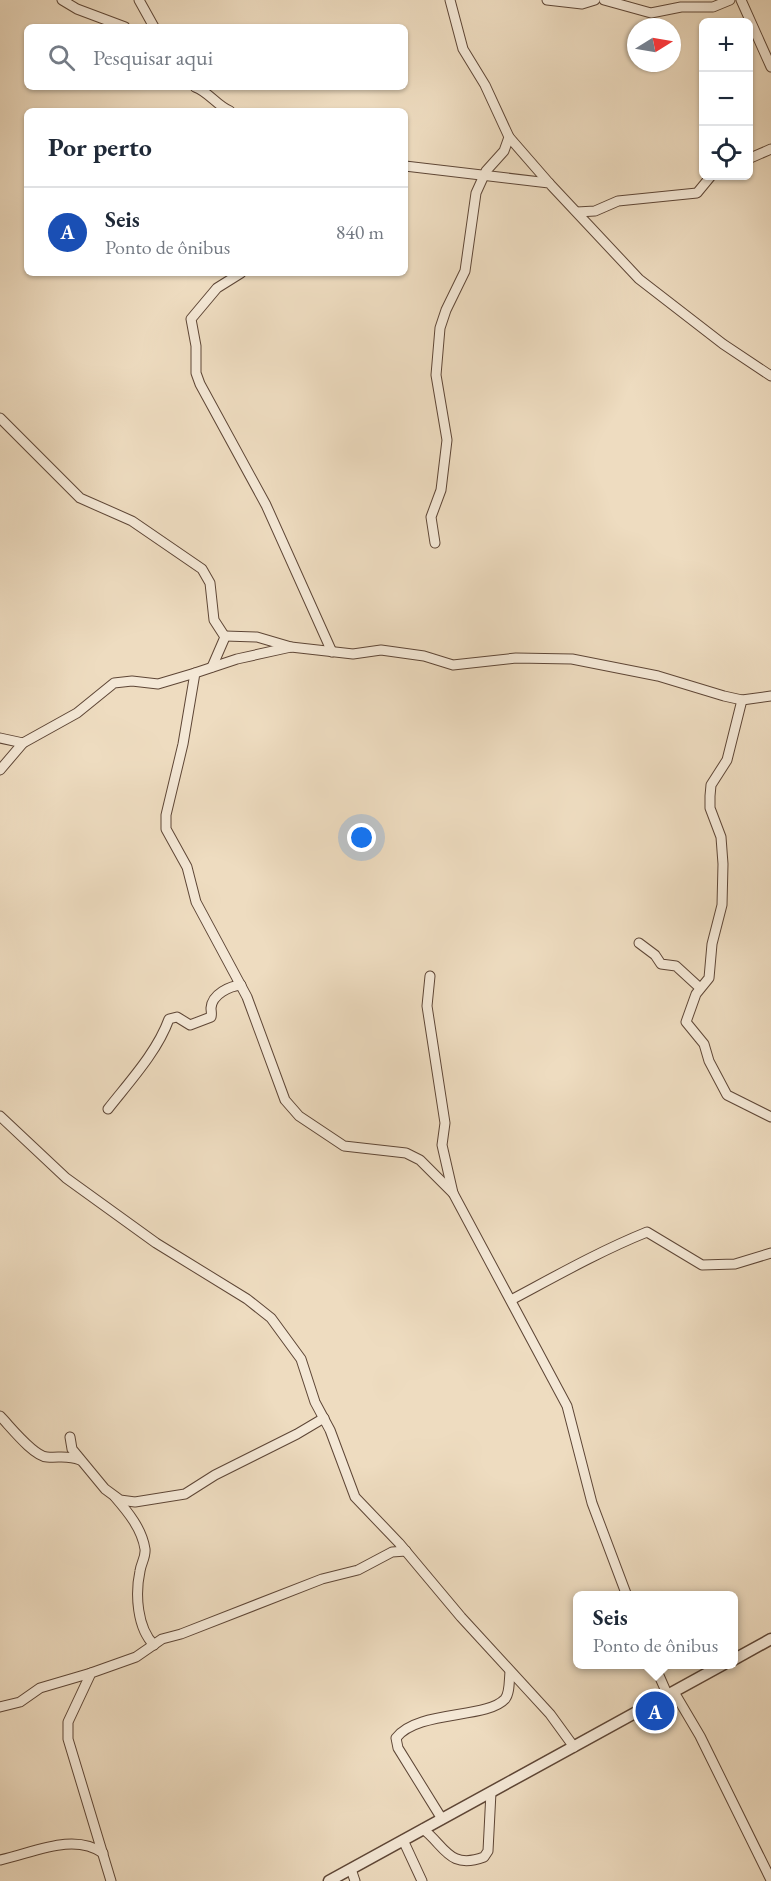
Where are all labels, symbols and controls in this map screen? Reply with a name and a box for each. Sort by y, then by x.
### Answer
north arrow [627,18,681,72]
map controls [699,18,753,180]
button: + [699,18,753,72]
search box [24,24,408,90]
icon: search [45,41,78,74]
text: Pesquisar aqui [93,43,213,72]
button: − [699,72,753,126]
button: locate [699,126,753,180]
text: Por perto [48,130,152,164]
text: Seis [105,205,140,234]
text: A [60,219,75,245]
text: 840 m [336,219,384,245]
text: Ponto de ônibus [105,234,230,260]
your location [347,823,376,852]
popup [573,1591,738,1669]
text: Seis [593,1603,628,1632]
text: Ponto de ônibus [593,1632,718,1658]
pin: A [636,1688,674,1734]

